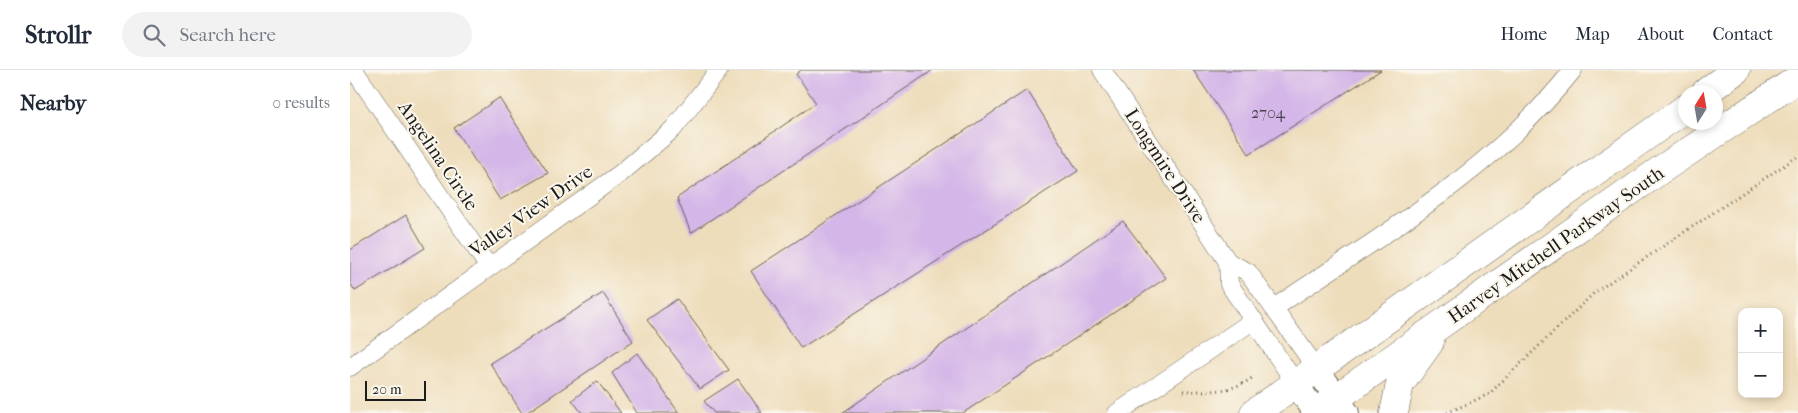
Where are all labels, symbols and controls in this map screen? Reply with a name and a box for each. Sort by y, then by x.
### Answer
search box [122,12,472,57]
text: Strollr [25,21,92,49]
icon: search [140,21,168,49]
text: Search here [180,24,276,46]
text: Home [1500,24,1547,45]
text: Map [1575,24,1610,45]
text: About [1638,24,1684,45]
text: Contact [1712,24,1773,45]
north arrow [1678,85,1723,130]
text: Nearby [20,91,86,115]
text: 0 results [272,93,330,112]
street label: Angelina Circle [393,97,483,215]
house number: 2704 [1251,103,1286,122]
street label: Longmire Drive [1120,105,1210,227]
street label: Valley View Drive [464,160,597,262]
street label: Harvey Mitchell Parkway South [1444,162,1668,328]
map controls [1738,308,1783,398]
button: + [1738,308,1783,353]
button: − [1738,353,1783,398]
scale bar [365,378,426,401]
text: 20 m [372,381,402,398]

